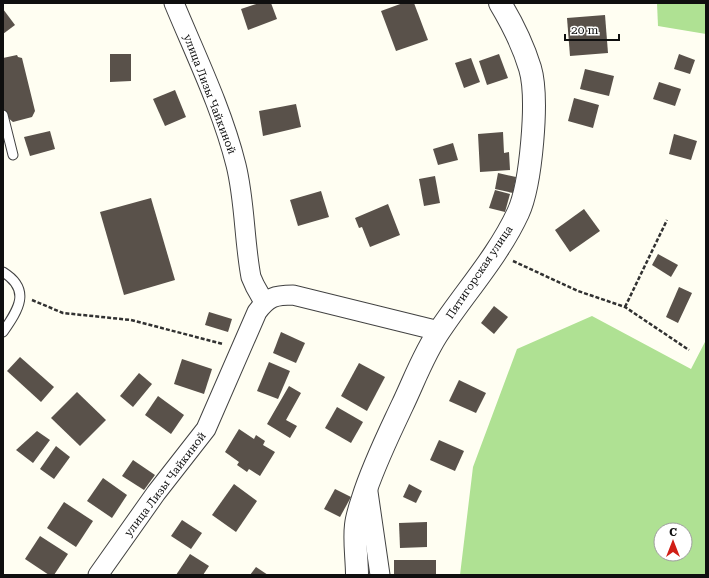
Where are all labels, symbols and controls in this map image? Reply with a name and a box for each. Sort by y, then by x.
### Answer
scale bar [565,16,619,42]
text: 20 m [571,23,598,37]
street label: улица Лизы Чайкиной [181,32,238,156]
street label: Пятигорская улица [443,223,515,321]
street label: улица Лизы Чайкиной [122,429,209,539]
north arrow [653,522,693,562]
text: С [669,526,677,539]

